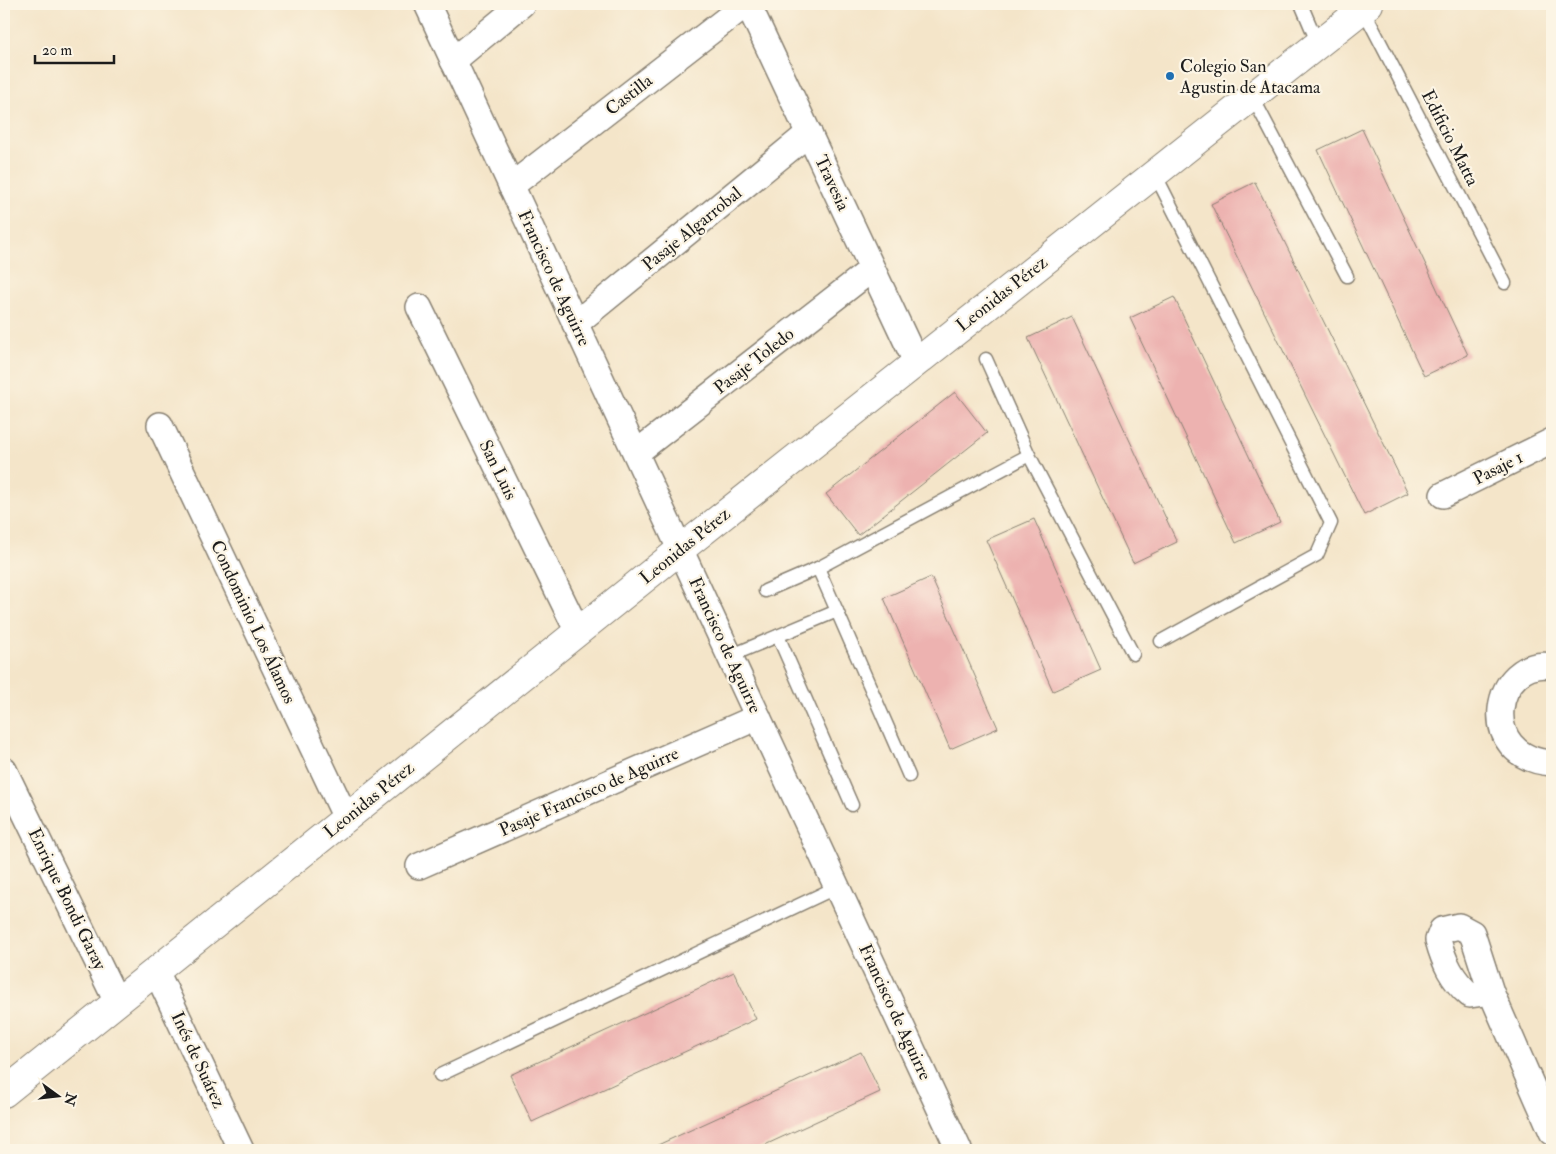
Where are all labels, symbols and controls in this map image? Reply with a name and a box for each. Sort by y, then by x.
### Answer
scale bar [35,32,114,64]
text: 20 m [42,41,72,60]
place label: Colegio San Agustin de Atacama [1179,55,1321,99]
street label: Castilla [601,69,658,121]
marker: Colegio San Agustin de Atacama [1164,70,1176,82]
street label: Edificio Matta [1416,86,1484,190]
street label: Travesia [809,152,855,215]
street label: Pasaje Algarrobal [637,182,747,276]
street label: Francisco de Aguirre [512,206,596,350]
street label: Leonidas Pérez [952,251,1053,337]
street label: Pasaje Toledo [709,322,799,400]
street label: San Luis [474,436,522,504]
street label: Pasaje 1 [1469,446,1527,490]
street label: Leonidas Pérez [635,502,735,590]
street label: Condominio Los Álamos [205,537,301,707]
street label: Francisco de Aguirre [683,573,767,717]
street label: Pasaje Francisco de Aguirre [496,742,683,842]
street label: Leonidas Pérez [319,756,419,844]
street label: Enrique Bondi Garay [23,824,112,975]
street label: Francisco de Aguirre [853,940,937,1084]
street label: Inés de Suárez [166,1008,230,1112]
north arrow [32,1072,82,1122]
text: N [60,1090,80,1108]

